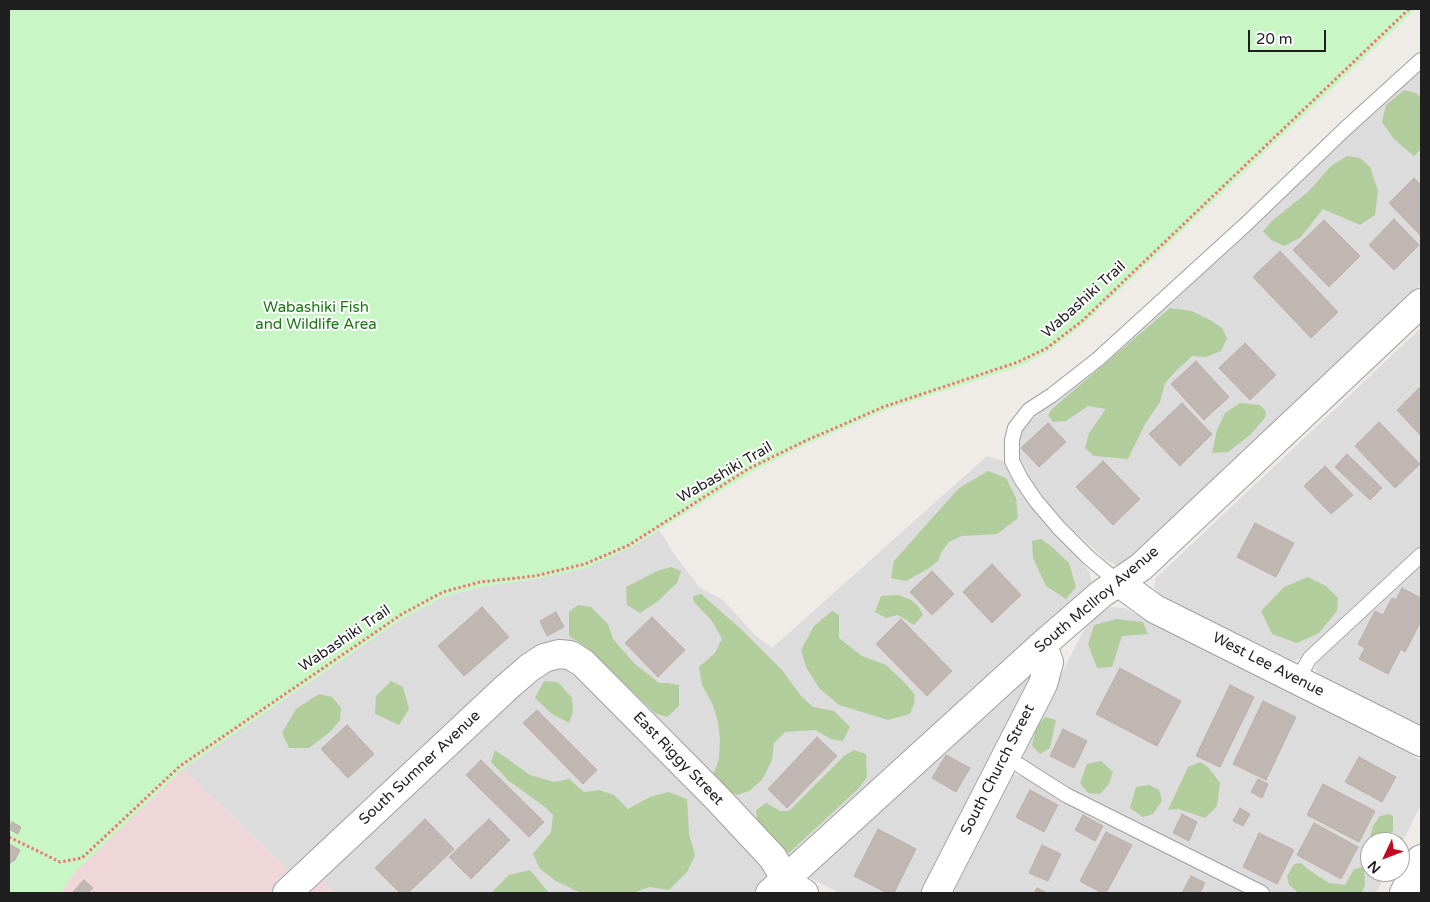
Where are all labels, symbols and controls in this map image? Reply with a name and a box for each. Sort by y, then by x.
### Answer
scale bar [1250,20,1328,52]
text: 20 m [1256,30,1293,48]
street label: Wabashiki Trail [1038,258,1130,342]
park label: Wabashiki Fish and Wildlife Area [255,299,377,334]
street label: Wabashiki Trail [674,439,776,507]
street label: South McIlroy Avenue [1031,543,1163,657]
street label: Wabashiki Trail [296,602,394,676]
street label: West Lee Avenue [1209,629,1327,701]
street label: South Church Street [957,702,1039,838]
street label: South Sumner Avenue [356,707,484,829]
street label: East Riggy Street [629,709,727,809]
north arrow [1360,832,1410,882]
text: N [1364,857,1384,877]

